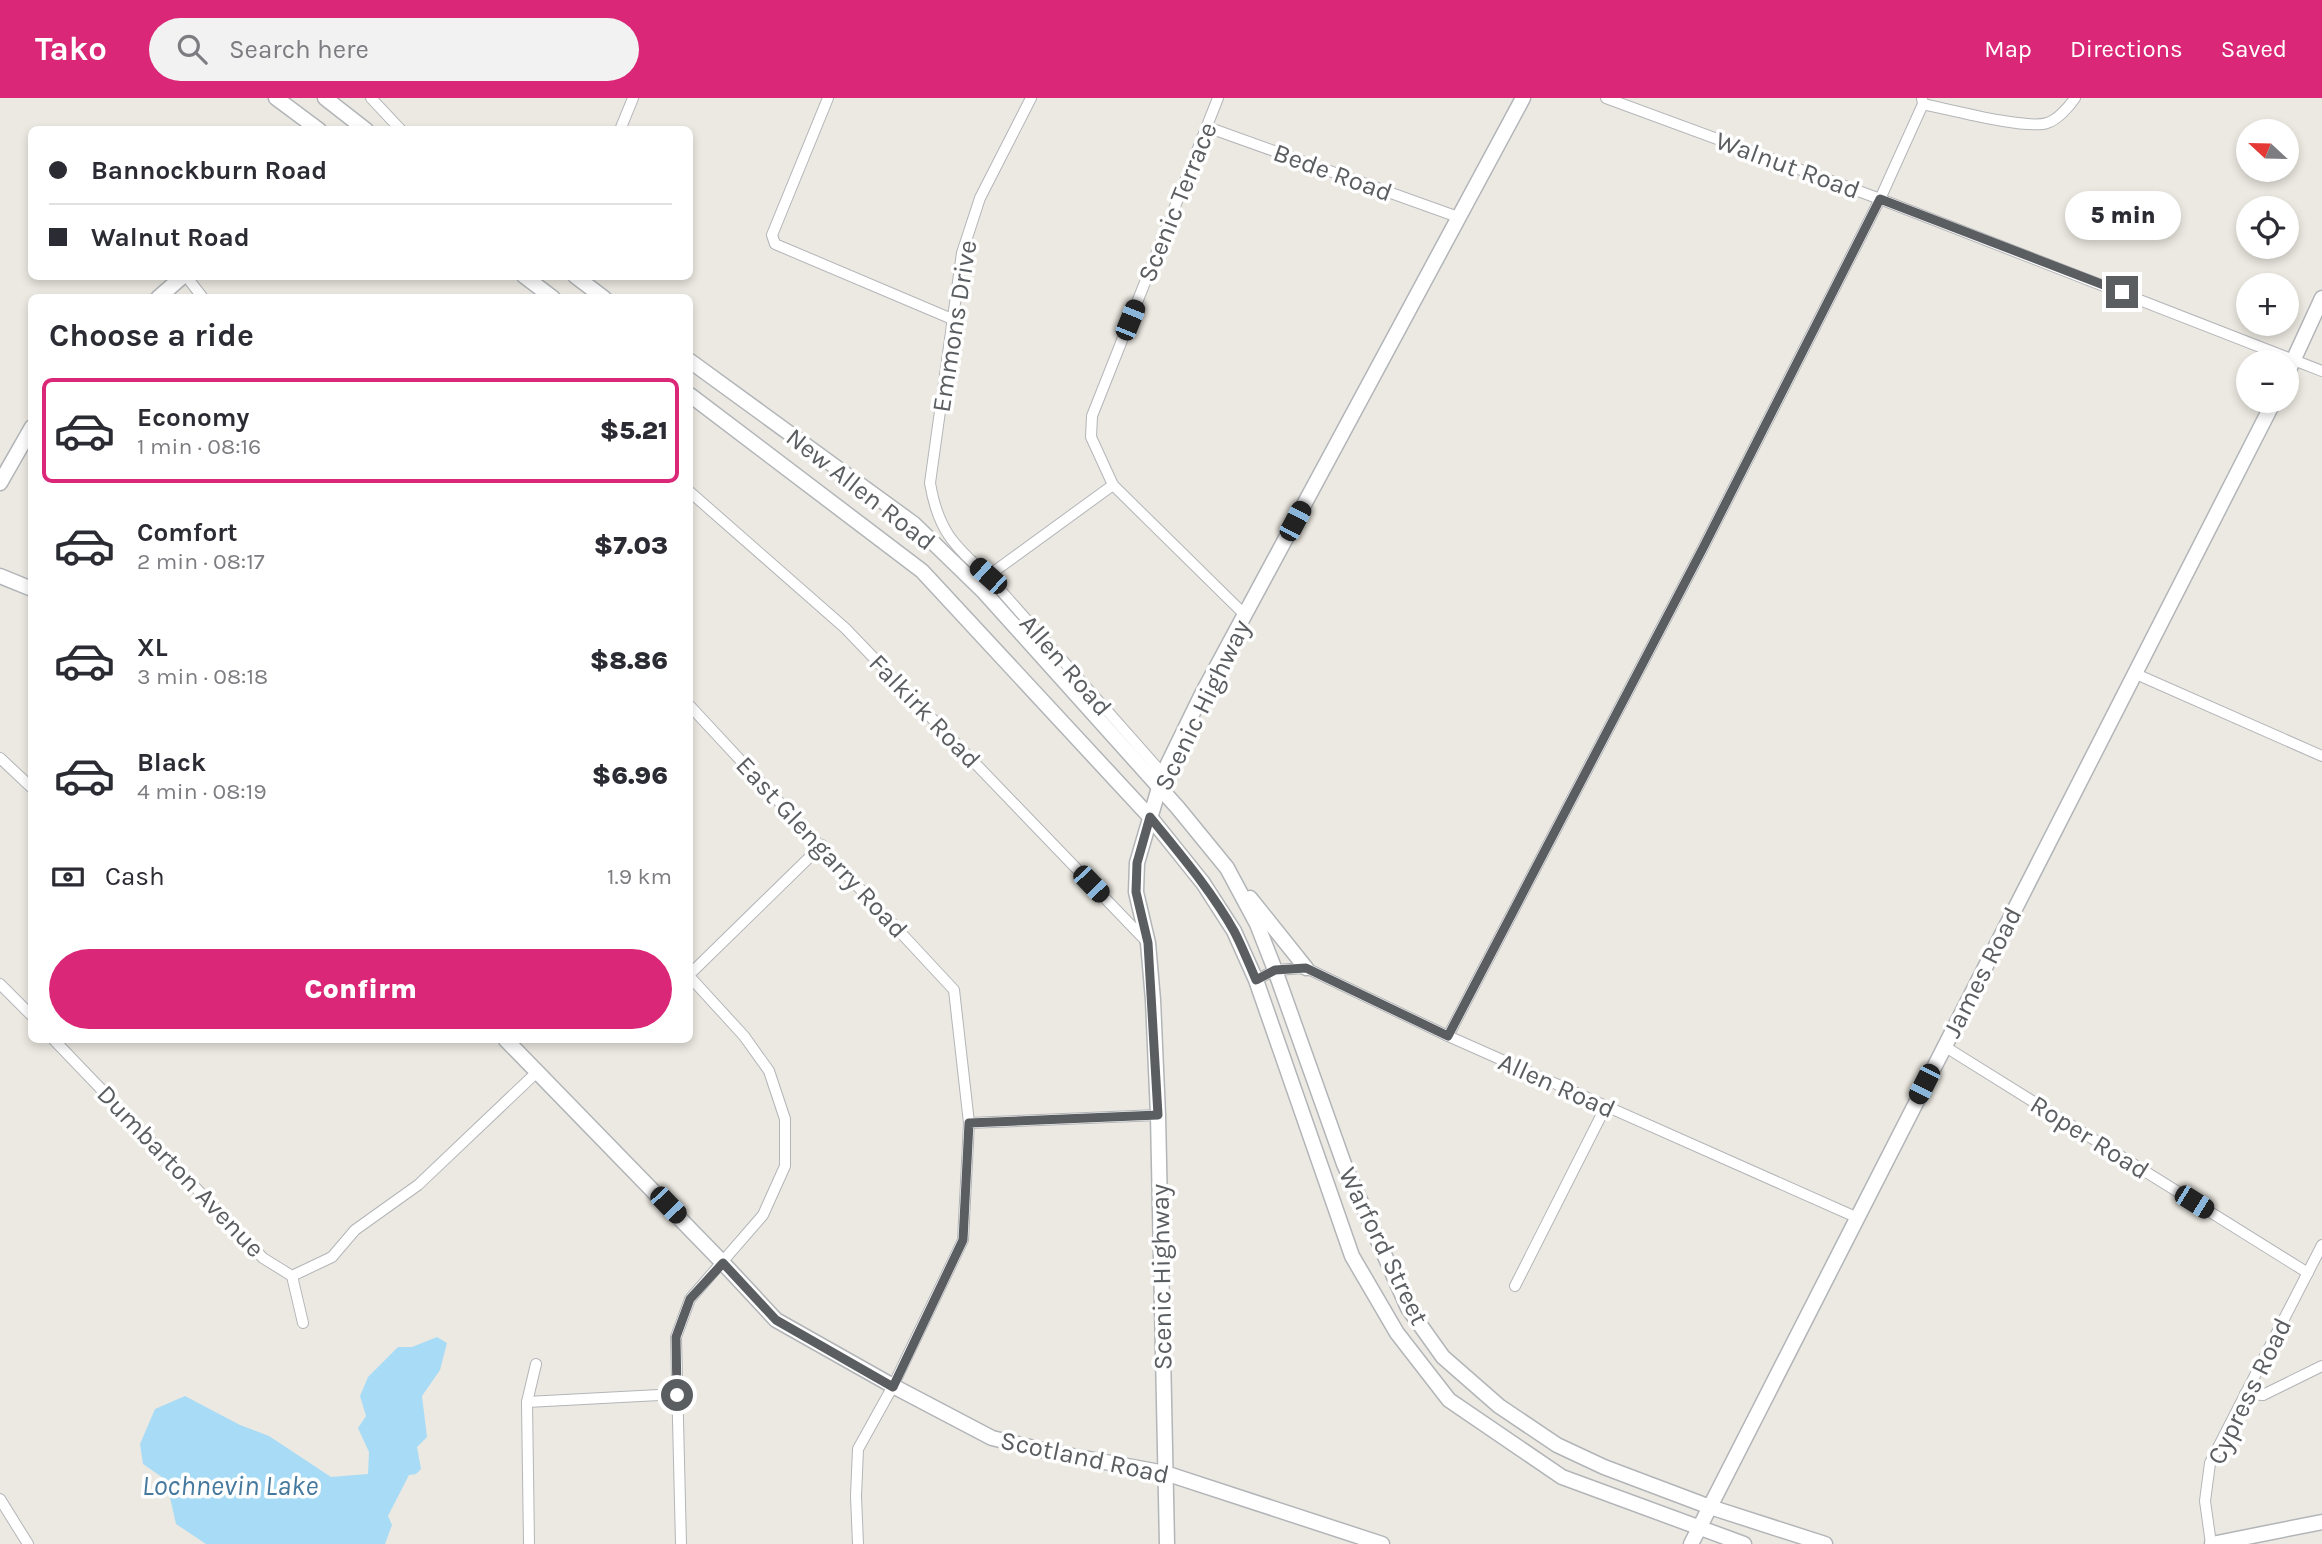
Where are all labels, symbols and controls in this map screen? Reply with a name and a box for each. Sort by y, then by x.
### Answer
search box [149,18,639,81]
text: Tako [35,30,107,68]
icon: search [173,30,211,68]
text: Search here [229,34,369,65]
text: Map [1984,35,2032,63]
text: Directions [2070,35,2183,63]
text: Saved [2221,35,2287,63]
street label: Scenic Terrace [1131,118,1224,287]
north arrow [2236,119,2300,182]
map controls [2236,119,2299,413]
street label: Walnut Road [1711,125,1864,206]
street label: Bede Road [1269,137,1397,208]
text: Bannockburn Road [91,155,327,186]
callout: 5 min [2064,190,2180,240]
button: locate [2236,196,2299,259]
text: 5 min [2090,202,2156,229]
text: Walnut Road [91,222,250,253]
street label: Emmons Drive [926,238,983,414]
button: + [2236,273,2299,336]
route end [2106,276,2138,308]
car [1113,297,1148,343]
text: Choose a ride [49,317,254,354]
button: − [2236,350,2299,413]
icon: car [53,399,116,462]
text: Economy [137,402,249,433]
text: $5.21 [600,415,668,446]
street label: New Allen Road [780,422,941,557]
text: 1 min · 08:16 [137,433,261,460]
car [1276,498,1315,544]
icon: car [53,514,116,577]
text: Comfort [137,517,238,548]
text: $7.03 [594,530,668,561]
text: 2 min · 08:17 [137,548,265,575]
car [966,554,1011,598]
street label: Allen Road [1013,608,1118,723]
street label: Scenic Highway [1148,615,1257,796]
icon: car [53,629,116,692]
text: XL [137,632,168,663]
text: $8.86 [590,645,668,676]
street label: Falkirk Road [862,648,987,775]
text: 3 min · 08:18 [137,663,268,690]
icon: car [53,744,116,807]
text: Black [137,747,206,778]
street label: East Glengarry Road [729,750,914,945]
text: $6.96 [592,760,668,791]
text: 4 min · 08:19 [137,778,267,805]
icon: cash [49,858,87,896]
text: Cash [105,861,165,892]
car [1069,862,1114,906]
text: 1.9 km [607,863,672,890]
street label: James Road [1936,902,2029,1043]
button: Confirm [49,949,672,1029]
street label: Allen Road [1494,1046,1620,1125]
car [1906,1061,1943,1107]
street label: Dumbarton Avenue [90,1079,271,1264]
street label: Roper Road [2025,1089,2155,1186]
street label: Warford Street [1332,1162,1435,1330]
car [2171,1182,2218,1222]
car [646,1183,691,1227]
street label: Scenic Highway [1144,1184,1179,1370]
street label: Cypress Road [2201,1313,2298,1470]
route start [661,1379,693,1411]
street label: Scotland Road [998,1424,1172,1491]
water label: Lochnevin Lake [142,1469,318,1502]

